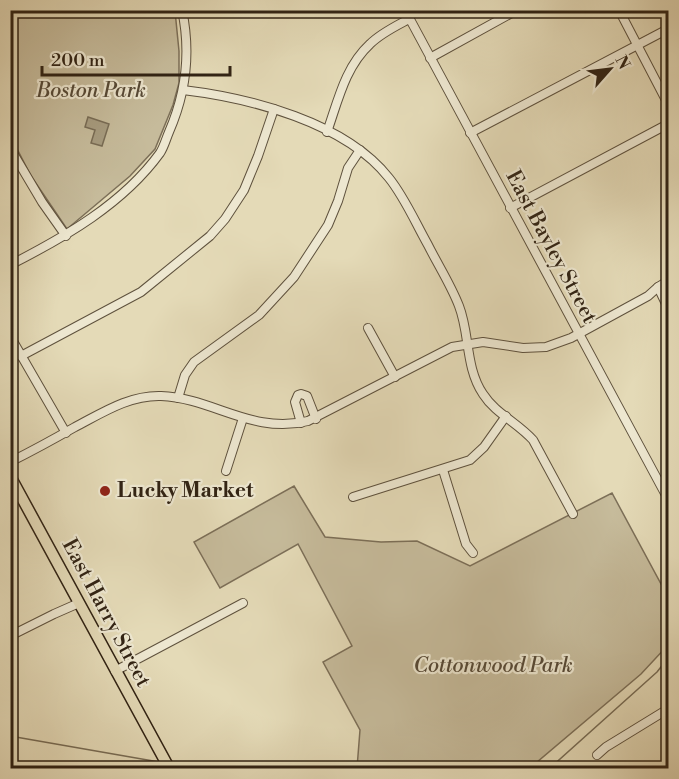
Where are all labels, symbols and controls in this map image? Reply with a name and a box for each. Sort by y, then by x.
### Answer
scale bar [42,39,230,77]
north arrow [580,39,640,99]
text: 200 m [51,49,105,72]
text: N [611,52,634,73]
park label: Boston Park [35,78,146,104]
street label: East Bayley Street [500,166,603,329]
place label: Lucky Market [117,478,254,504]
marker: Lucky Market [98,484,112,498]
street label: East Harry Street [56,534,156,692]
park label: Cottonwood Park [413,653,573,679]

